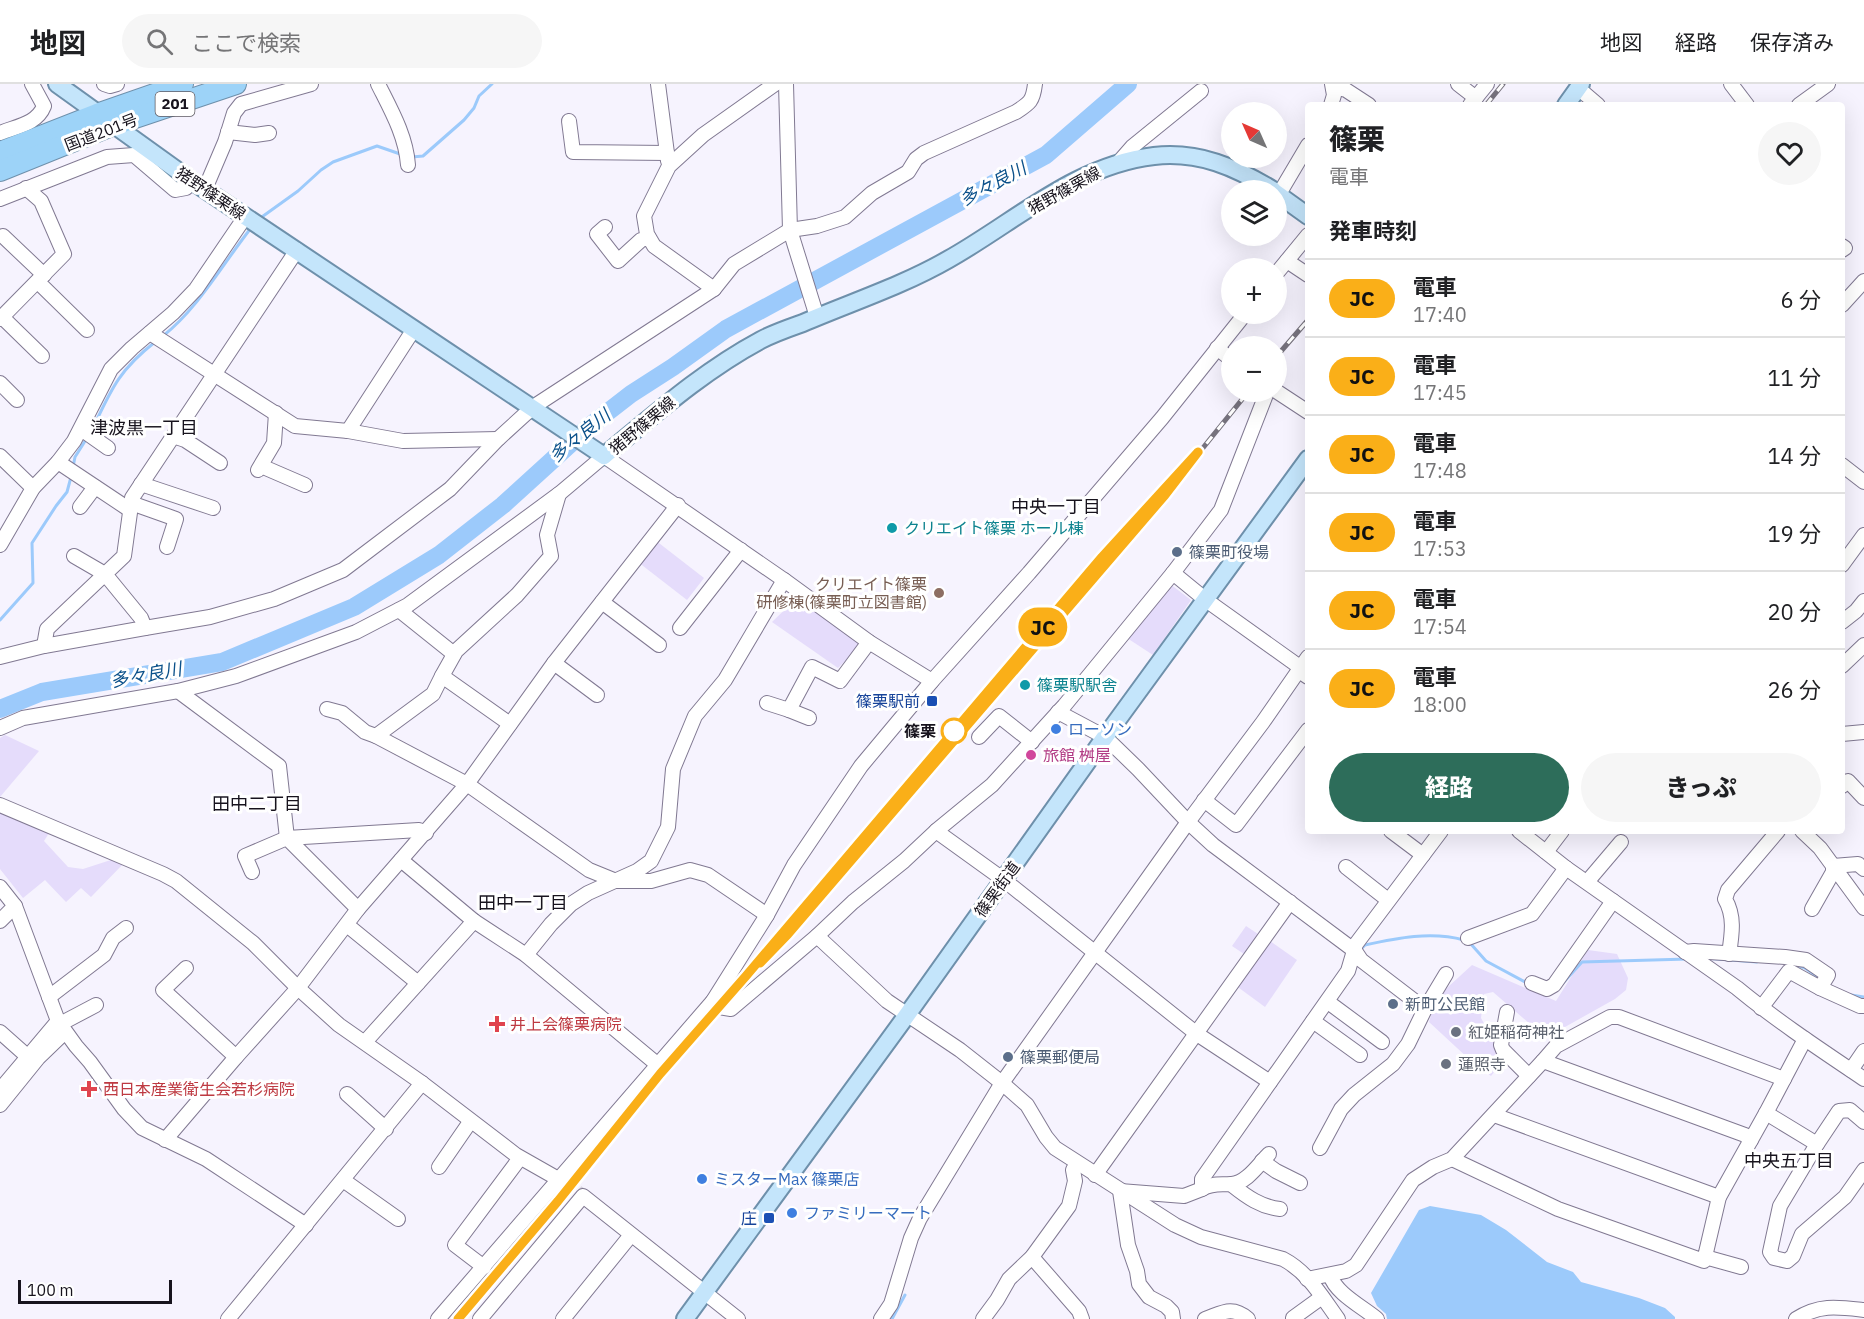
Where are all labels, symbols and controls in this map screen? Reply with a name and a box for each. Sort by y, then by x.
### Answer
search box [122,14,542,68]
text: 地図 [30,24,86,61]
icon: search [143,25,176,58]
text: ここで検索 [191,28,301,57]
text: 地図 [1600,28,1642,56]
text: 経路 [1675,28,1717,56]
text: 保存済み [1750,28,1834,56]
road number: 201 [156,92,195,116]
north arrow [1221,102,1287,168]
map controls [1221,102,1287,402]
street label: 国道201号 [62,109,140,155]
text: 篠栗 [1329,120,1385,157]
button: heart [1758,122,1821,185]
water label: 多々良川 [956,156,1032,211]
street label: 猪野篠栗線 [172,162,250,224]
street label: 猪野篠栗線 [1024,162,1104,218]
text: 電車 [1329,163,1369,190]
button: layers [1221,180,1287,246]
text: 発車時刻 [1329,216,1417,245]
button: + [1221,258,1287,324]
text: 電車 [1413,272,1457,301]
text: JC [1349,284,1375,312]
text: 6 分 [1781,285,1821,314]
text: 17:40 [1413,301,1467,328]
button: − [1221,336,1287,402]
text: 電車 [1413,350,1457,379]
text: JC [1349,362,1375,390]
text: 11 分 [1767,363,1821,392]
text: 17:45 [1413,379,1467,406]
street label: 猪野篠栗線 [605,392,679,458]
water label: 多々良川 [544,403,616,467]
district label: 津波黒一丁目 [90,416,198,439]
text: 電車 [1413,428,1457,457]
text: JC [1349,440,1375,468]
text: 14 分 [1767,441,1821,470]
text: 17:48 [1413,457,1467,484]
district label: 中央一丁目 [1011,495,1101,518]
text: 電車 [1413,506,1457,535]
place label: クリエイト篠栗 ホール棟 [904,518,1084,538]
text: JC [1349,518,1375,546]
text: 19 分 [1767,519,1821,548]
marker: クリエイト篠栗 ホール棟 [885,521,899,535]
text: 17:53 [1413,535,1467,562]
place label: 篠栗町役場 [1189,542,1269,562]
marker: 篠栗町役場 [1170,545,1184,559]
place label: クリエイト篠栗 研修棟(篠栗町立図書館) [756,574,927,612]
text: 電車 [1413,584,1457,613]
marker: クリエイト篠栗 研修棟(篠栗町立図書館) [932,586,946,600]
text: JC [1349,596,1375,624]
text: 20 分 [1767,597,1821,626]
line badge: JC [1016,608,1070,646]
text: JC [1030,613,1056,641]
text: 17:54 [1413,613,1467,640]
water label: 多々良川 [108,657,185,692]
text: 電車 [1413,662,1457,691]
text: JC [1349,674,1375,702]
place label: 篠栗駅駅舎 [1037,675,1117,695]
text: 26 分 [1767,675,1821,704]
marker: 篠栗駅駅舎 [1018,678,1032,692]
place label: 篠栗駅前 [856,691,920,711]
text: 18:00 [1413,691,1467,718]
marker: 篠栗駅前 [925,694,939,708]
marker: 篠栗 [941,718,967,744]
place label: ローソン [1068,719,1132,739]
place label: 篠栗 [904,721,936,741]
marker: ローソン [1049,722,1063,736]
place label: 旅館 桝屋 [1043,745,1111,765]
marker: 旅館 桝屋 [1024,748,1038,762]
button: 経路 [1329,753,1569,822]
button: きっぷ [1581,753,1821,822]
district label: 田中二丁目 [212,792,302,815]
street label: 篠栗街道 [970,857,1024,921]
district label: 田中一丁目 [478,891,568,914]
place label: 新町公民館 [1405,994,1485,1014]
marker: 新町公民館 [1386,997,1400,1011]
place label: 井上会篠栗病院 [510,1014,622,1034]
marker: 井上会篠栗病院 [488,1015,506,1033]
place label: 紅姫稲荷神社 [1468,1022,1564,1042]
marker: 紅姫稲荷神社 [1449,1025,1463,1039]
place label: 篠栗郵便局 [1020,1047,1100,1067]
marker: 篠栗郵便局 [1001,1050,1015,1064]
place label: 蓮照寺 [1458,1054,1506,1074]
marker: 蓮照寺 [1439,1057,1453,1071]
place label: 西日本産業衛生会若杉病院 [103,1079,295,1099]
marker: 西日本産業衛生会若杉病院 [80,1080,98,1098]
district label: 中央五丁目 [1744,1149,1834,1172]
place label: ミスターMax 篠栗店 [714,1169,859,1189]
marker: ミスターMax 篠栗店 [695,1172,709,1186]
place label: ファミリーマート [804,1203,932,1223]
marker: ファミリーマート [785,1206,799,1220]
place label: 庄 [741,1208,757,1228]
marker: 庄 [762,1211,776,1225]
scale bar [18,1277,172,1304]
text: 100 m [27,1280,74,1300]

